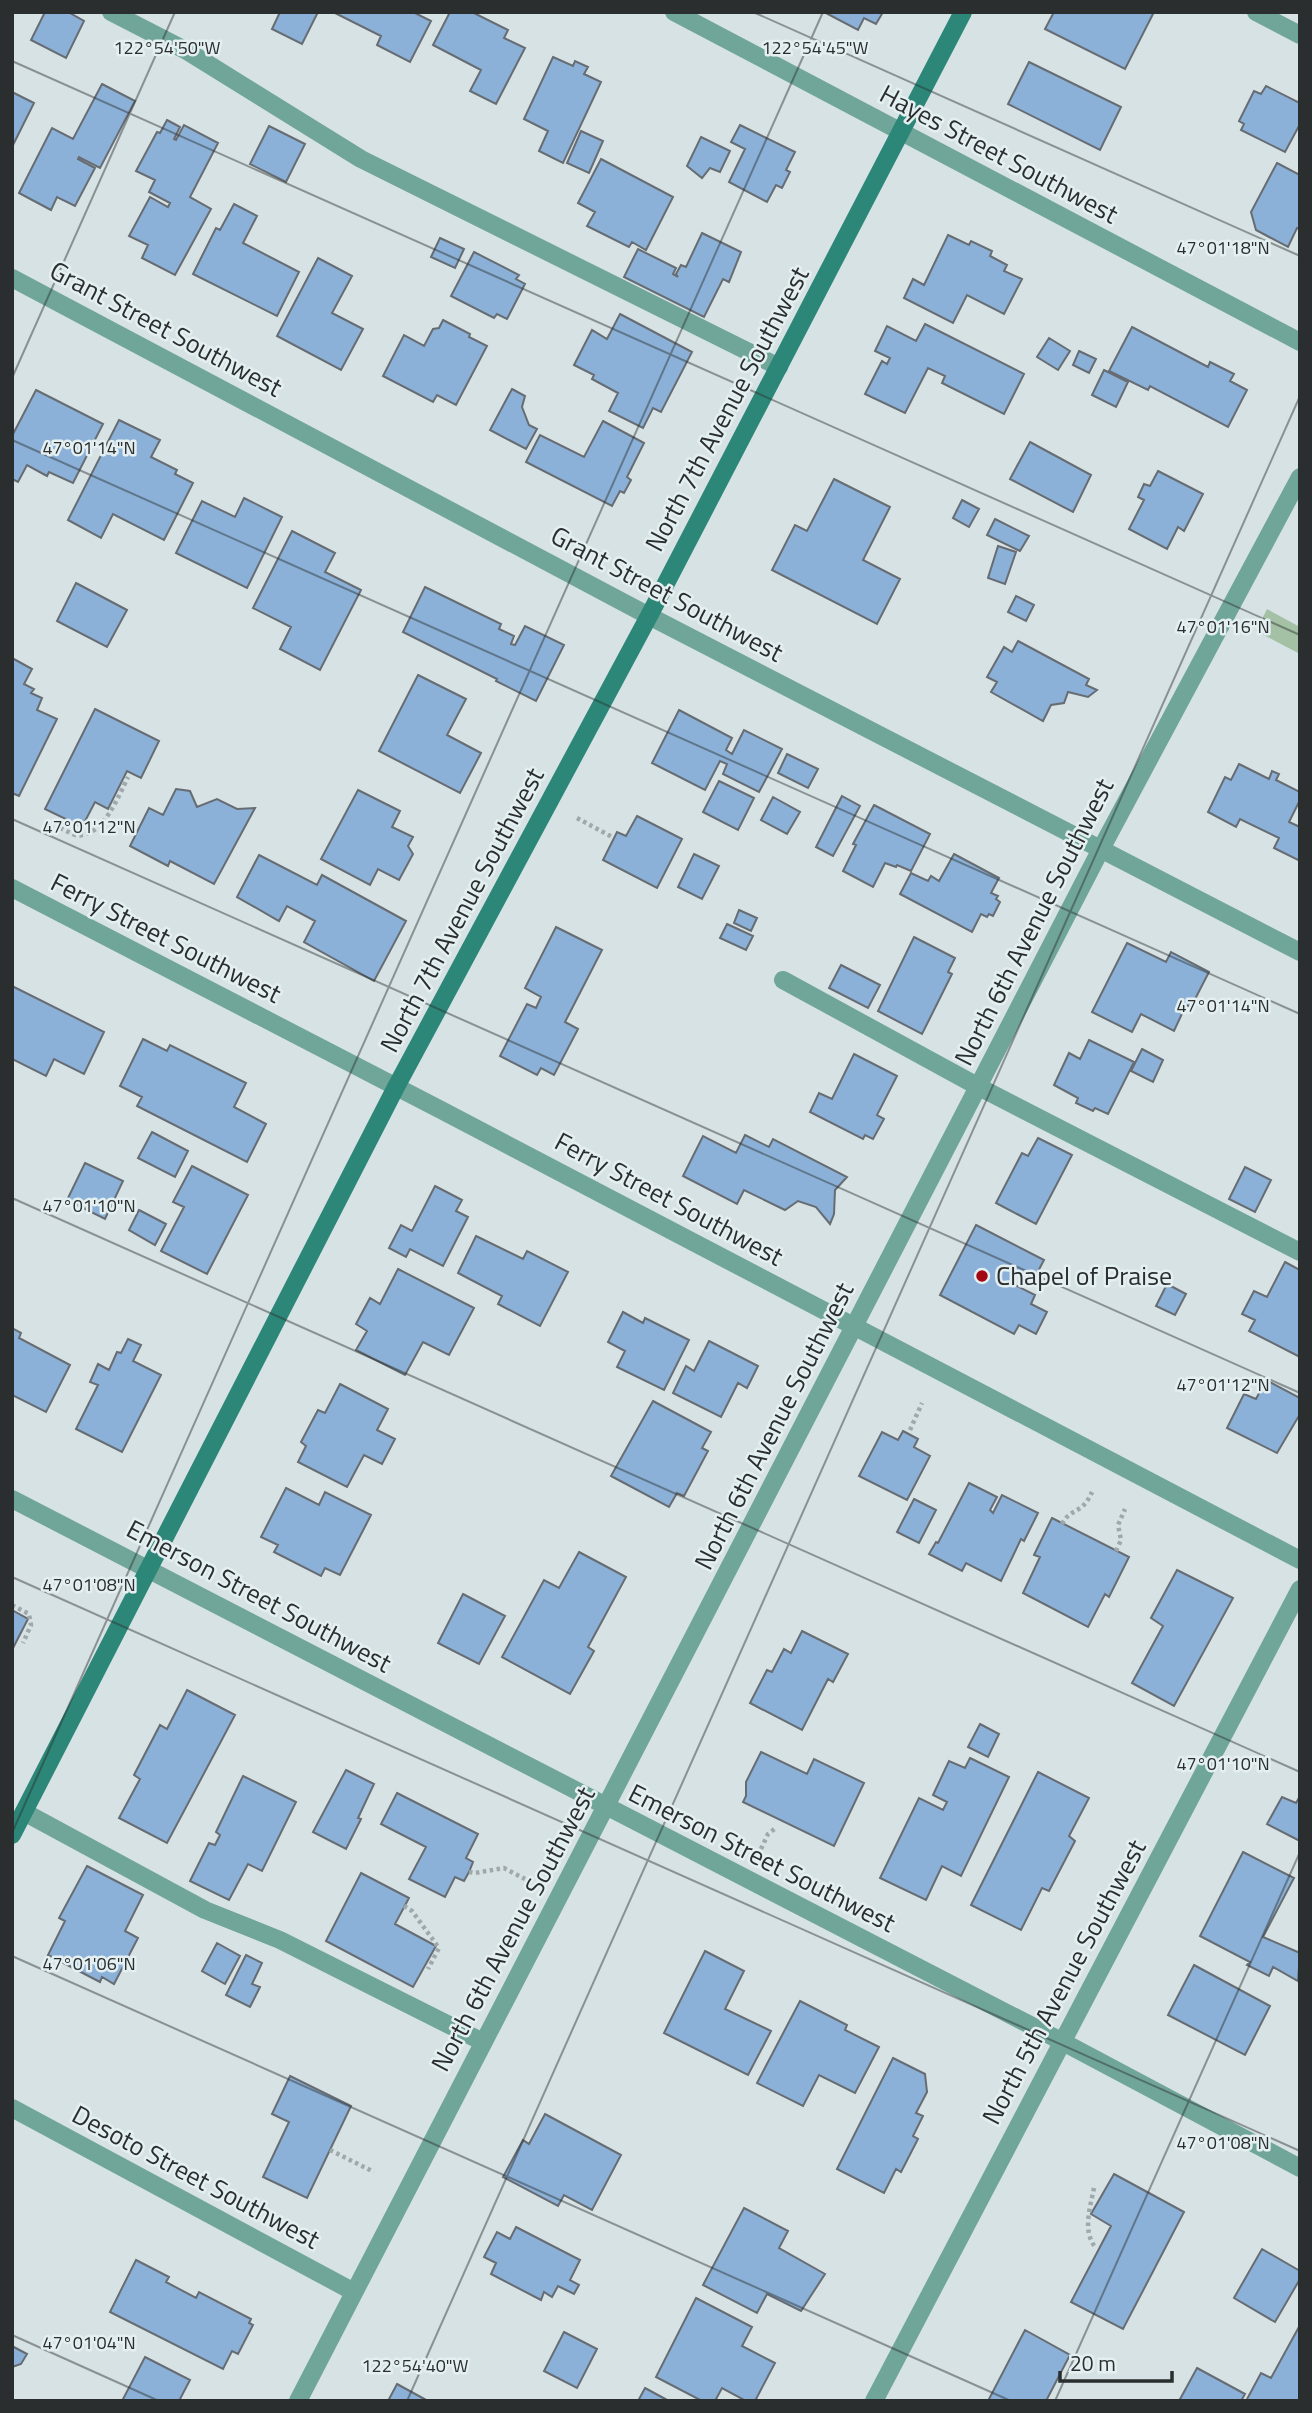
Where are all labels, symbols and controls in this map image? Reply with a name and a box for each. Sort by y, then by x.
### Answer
text: 122°54'50"W [113,34,221,61]
text: 122°54'45"W [761,34,869,61]
street label: Hayes Street Southwest [873,74,1125,233]
text: 47°01'18"N [1176,234,1270,261]
street label: Grant Street Southwest [43,251,289,406]
street label: North 7th Avenue Southwest [635,259,818,558]
text: 47°01'14"N [42,434,136,461]
street label: Grant Street Southwest [544,516,790,671]
text: 47°01'16"N [1176,613,1270,640]
street label: North 7th Avenue Southwest [370,760,553,1059]
street label: North 6th Avenue Southwest [944,771,1123,1072]
text: 47°01'12"N [42,813,136,840]
street label: Ferry Street Southwest [44,863,288,1013]
text: 47°01'14"N [1176,992,1270,1019]
street label: Ferry Street Southwest [548,1122,791,1275]
text: 47°01'10"N [42,1192,136,1219]
place label: Chapel of Praise [996,1256,1172,1295]
marker: Chapel of Praise [974,1268,990,1284]
street label: North 6th Avenue Southwest [684,1275,863,1576]
text: 47°01'12"N [1176,1371,1270,1398]
street label: Emerson Street Southwest [120,1509,399,1682]
text: 47°01'08"N [42,1571,136,1598]
text: 47°01'10"N [1176,1750,1270,1777]
street label: Emerson Street Southwest [622,1773,903,1942]
street label: North 6th Avenue Southwest [421,1779,604,2078]
street label: North 5th Avenue Southwest [972,1832,1155,2131]
text: 47°01'06"N [42,1950,136,1977]
street label: Desoto Street Southwest [65,2095,327,2258]
text: 47°01'08"N [1176,2129,1270,2156]
text: 47°01'04"N [42,2329,136,2356]
scale bar [1060,2340,1172,2384]
text: 20 m [1070,2347,1116,2379]
text: 122°54'40"W [361,2352,469,2379]

